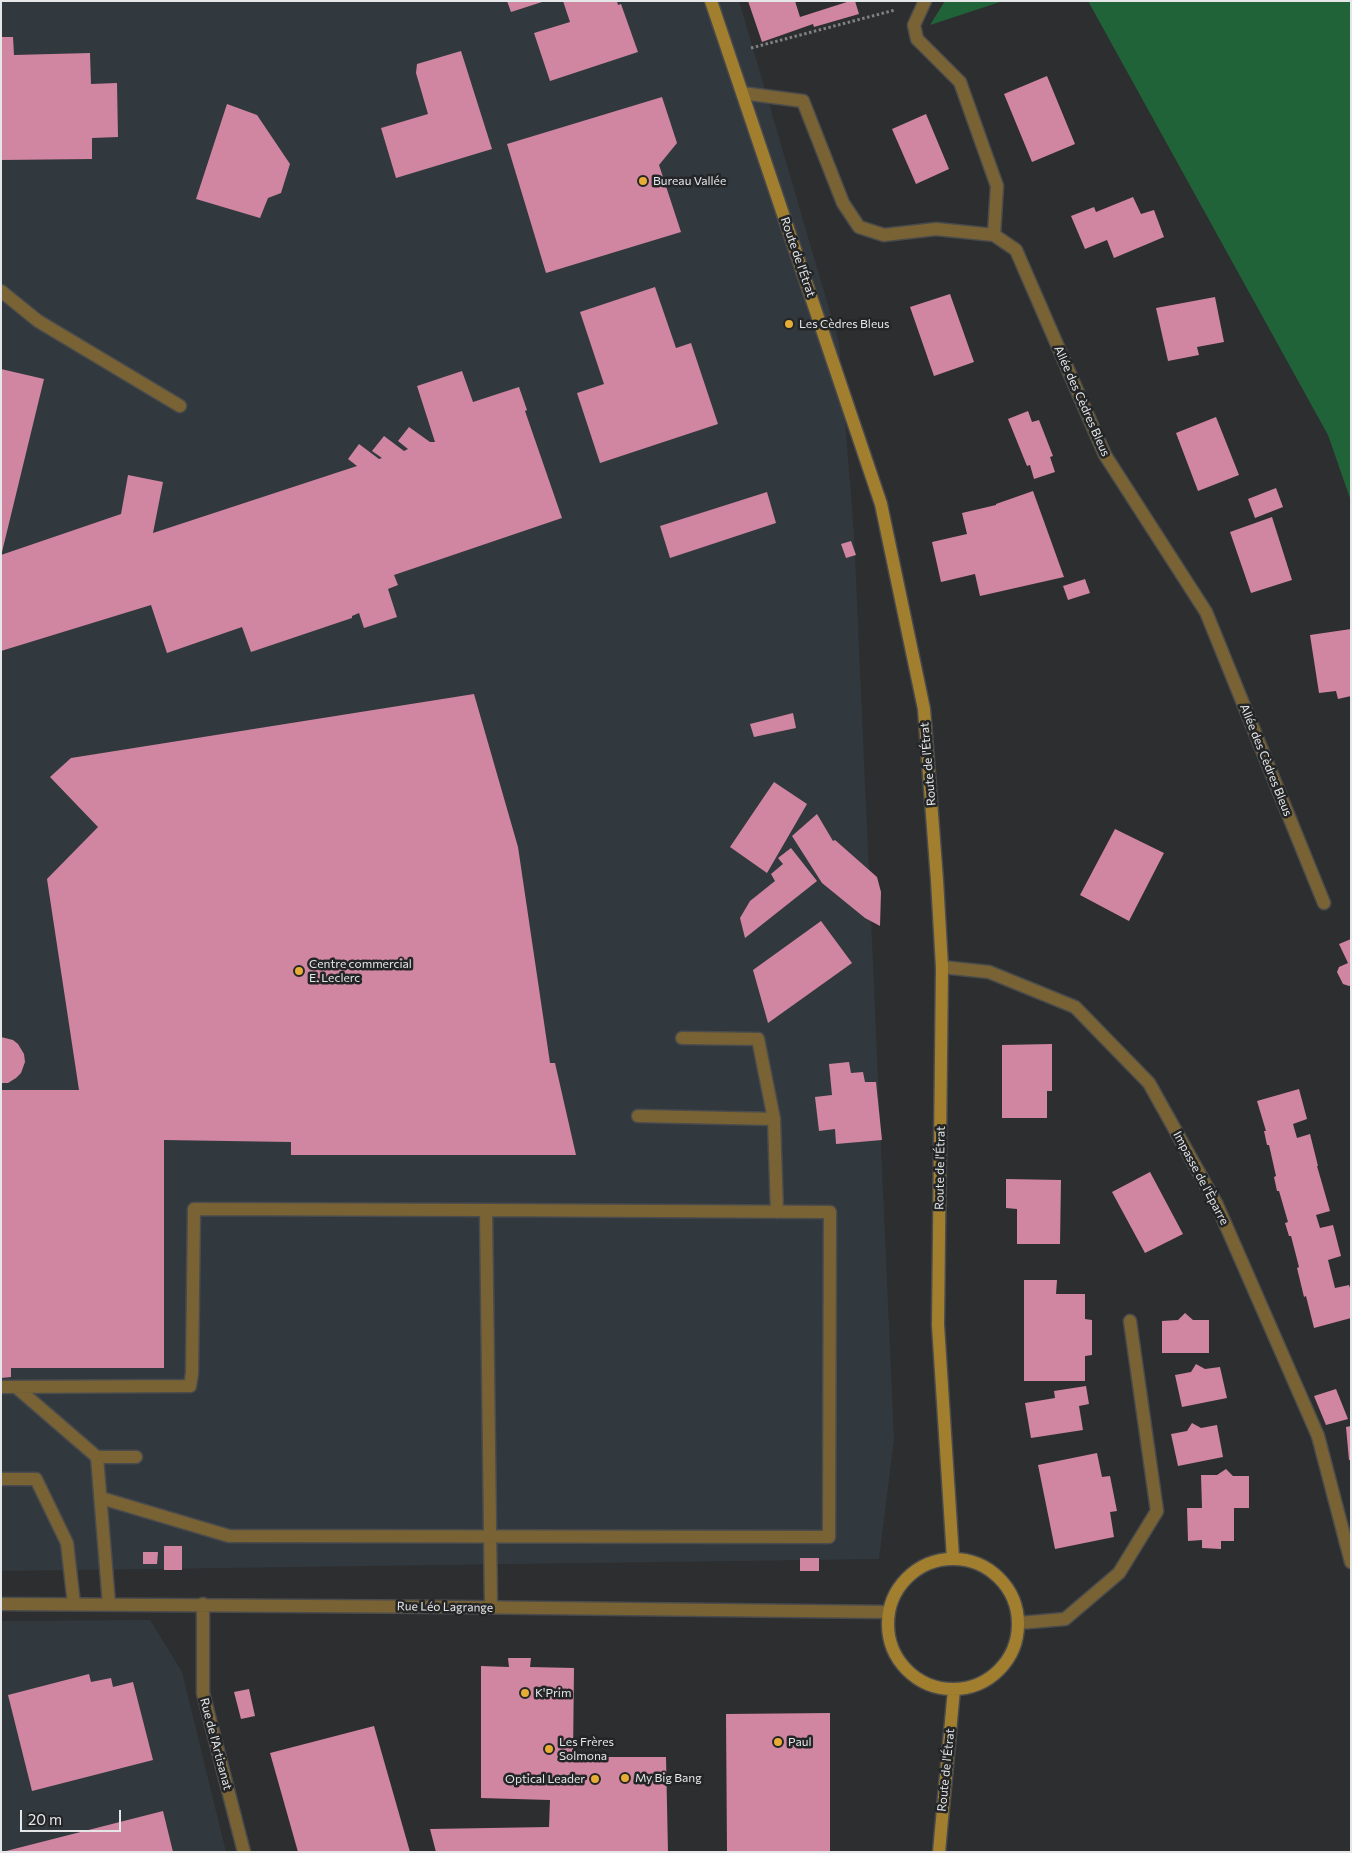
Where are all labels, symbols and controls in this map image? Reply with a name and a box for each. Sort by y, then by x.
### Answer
place label: Bureau Vallée [653,174,726,188]
marker: Bureau Vallée [637,175,649,187]
street label: Route de l'Étrat [778,215,818,299]
place label: Les Cèdres Bleus [799,317,889,331]
marker: Les Cèdres Bleus [783,318,795,330]
street label: Allée des Cèdres Bleus [1051,343,1113,459]
street label: Allée des Cèdres Bleus [1237,702,1295,818]
street label: Route de l'Étrat [917,722,939,806]
place label: Centre commercial E. Leclerc [309,957,412,985]
marker: Centre commercial E. Leclerc [293,965,305,977]
street label: Route de l'Étrat [932,1126,948,1210]
street label: Impasse de l'Èparre [1170,1129,1232,1227]
street label: Rue Léo Lagrange [397,1599,493,1615]
place label: K'Prim [535,1686,571,1700]
marker: K'Prim [519,1687,531,1699]
street label: Rue de l'Artisanat [197,1696,235,1792]
street label: Route de l'Étrat [934,1728,958,1812]
place label: Les Frères Solmona [559,1735,614,1763]
place label: Paul [788,1735,812,1749]
marker: Paul [772,1736,784,1748]
marker: Les Frères Solmona [543,1743,555,1755]
place label: My Big Bang [635,1771,702,1785]
place label: Optical Leader [505,1772,585,1786]
marker: My Big Bang [619,1772,631,1784]
marker: Optical Leader [589,1773,601,1785]
scale bar [22,1800,124,1832]
text: 20 m [28,1810,62,1828]

